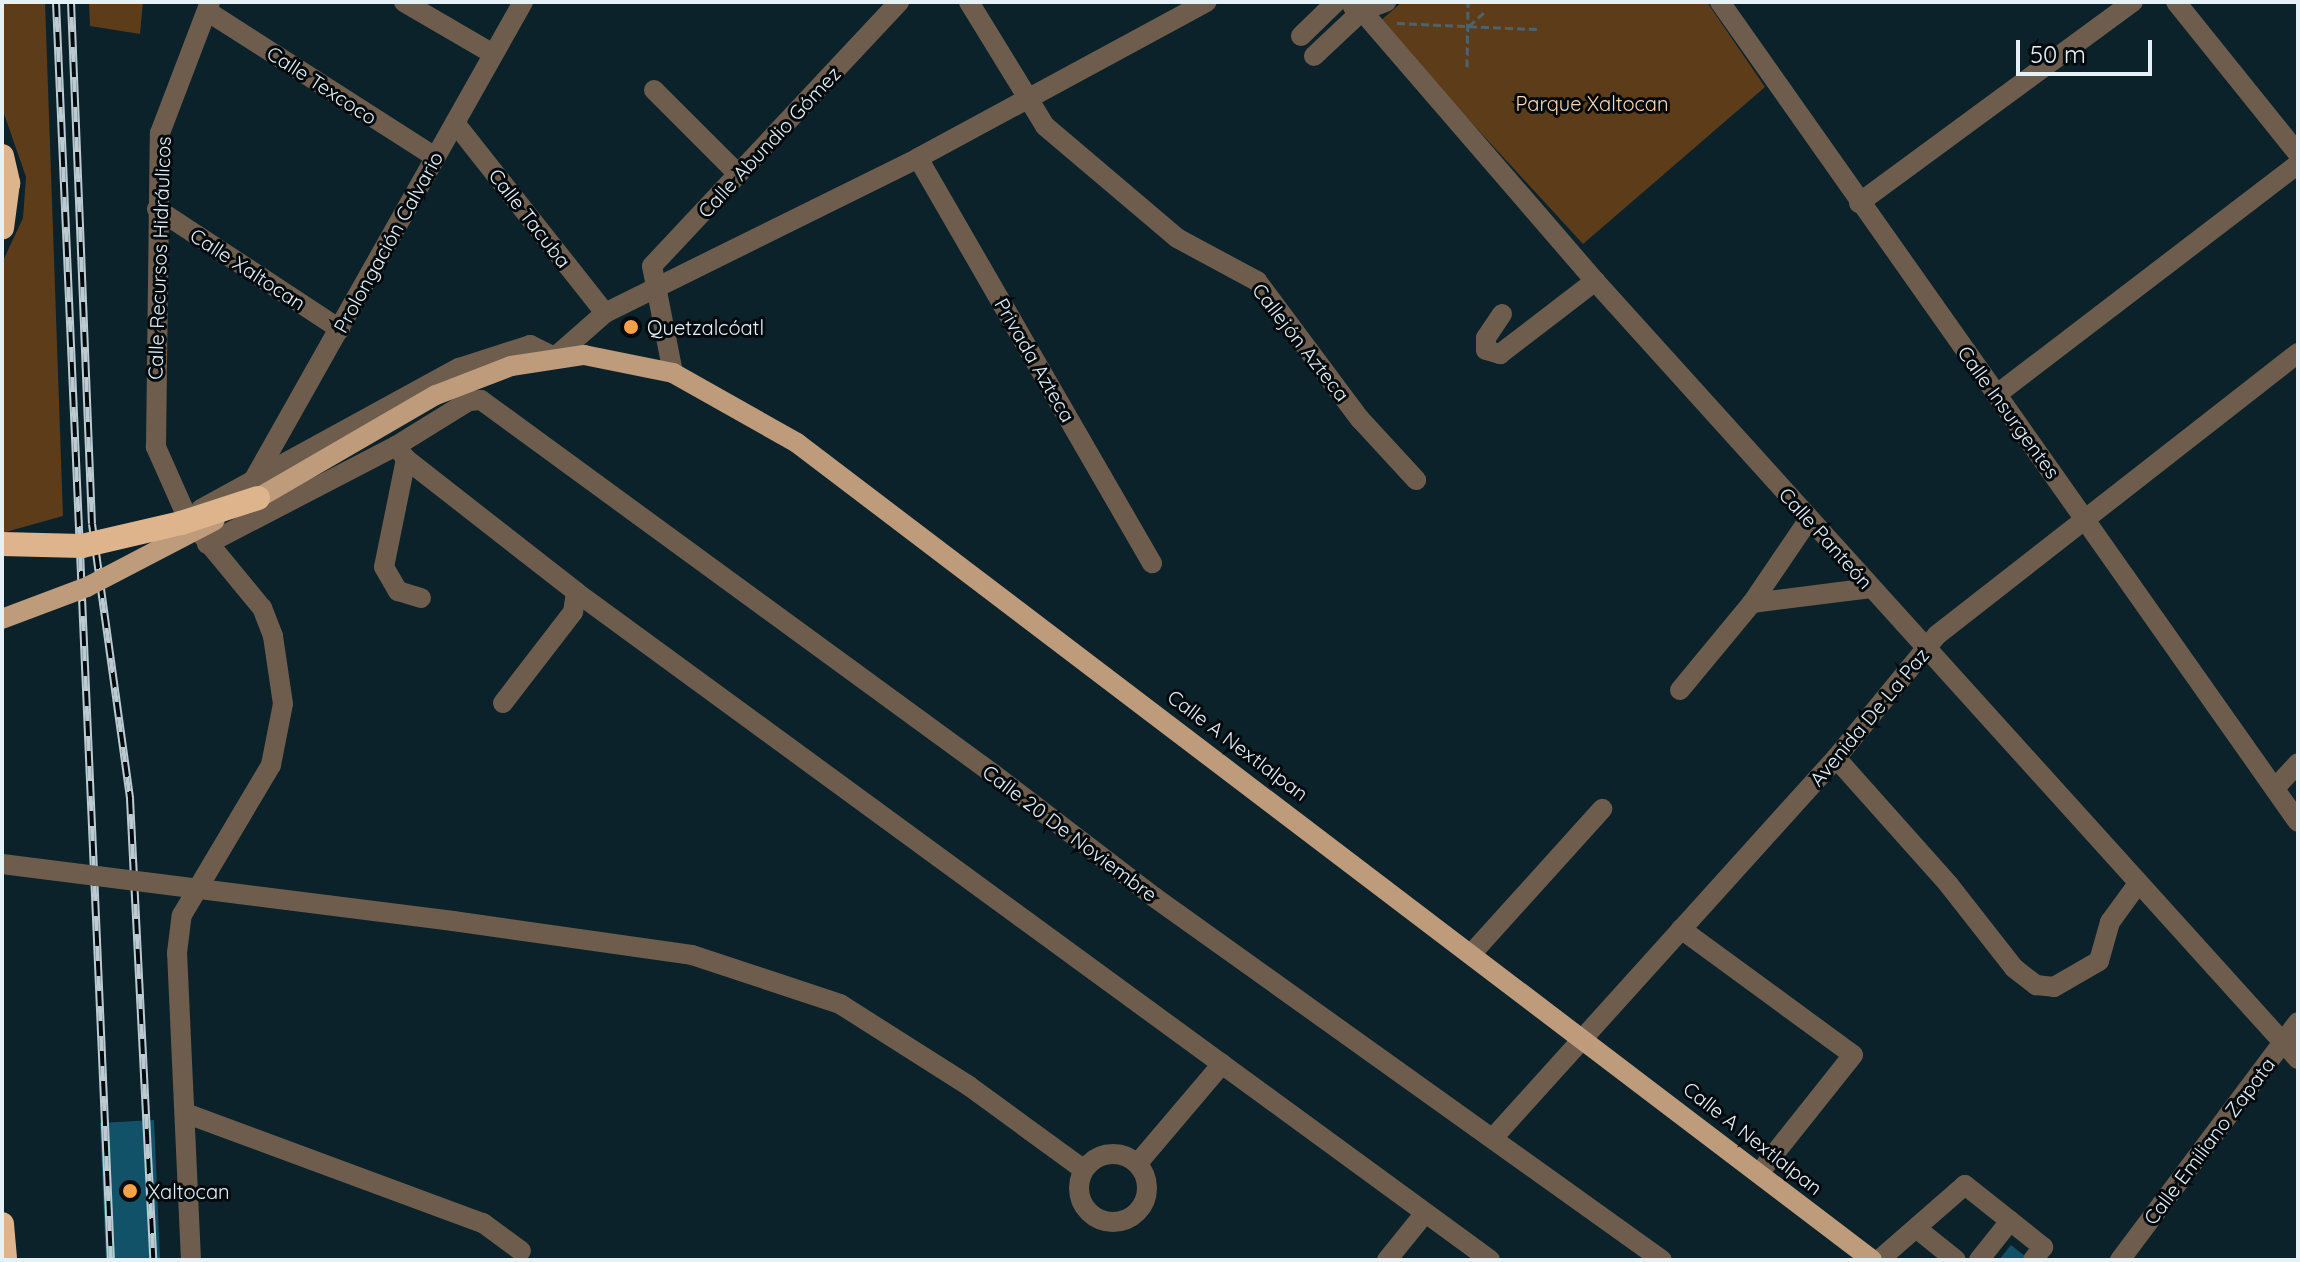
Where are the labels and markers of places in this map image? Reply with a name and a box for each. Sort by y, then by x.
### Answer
place label: Quetzalcóatl [647,315,764,339]
marker: Quetzalcóatl [622,318,640,336]
place label: Xaltocan [148,1179,230,1203]
marker: Xaltocan [119,1180,141,1202]

